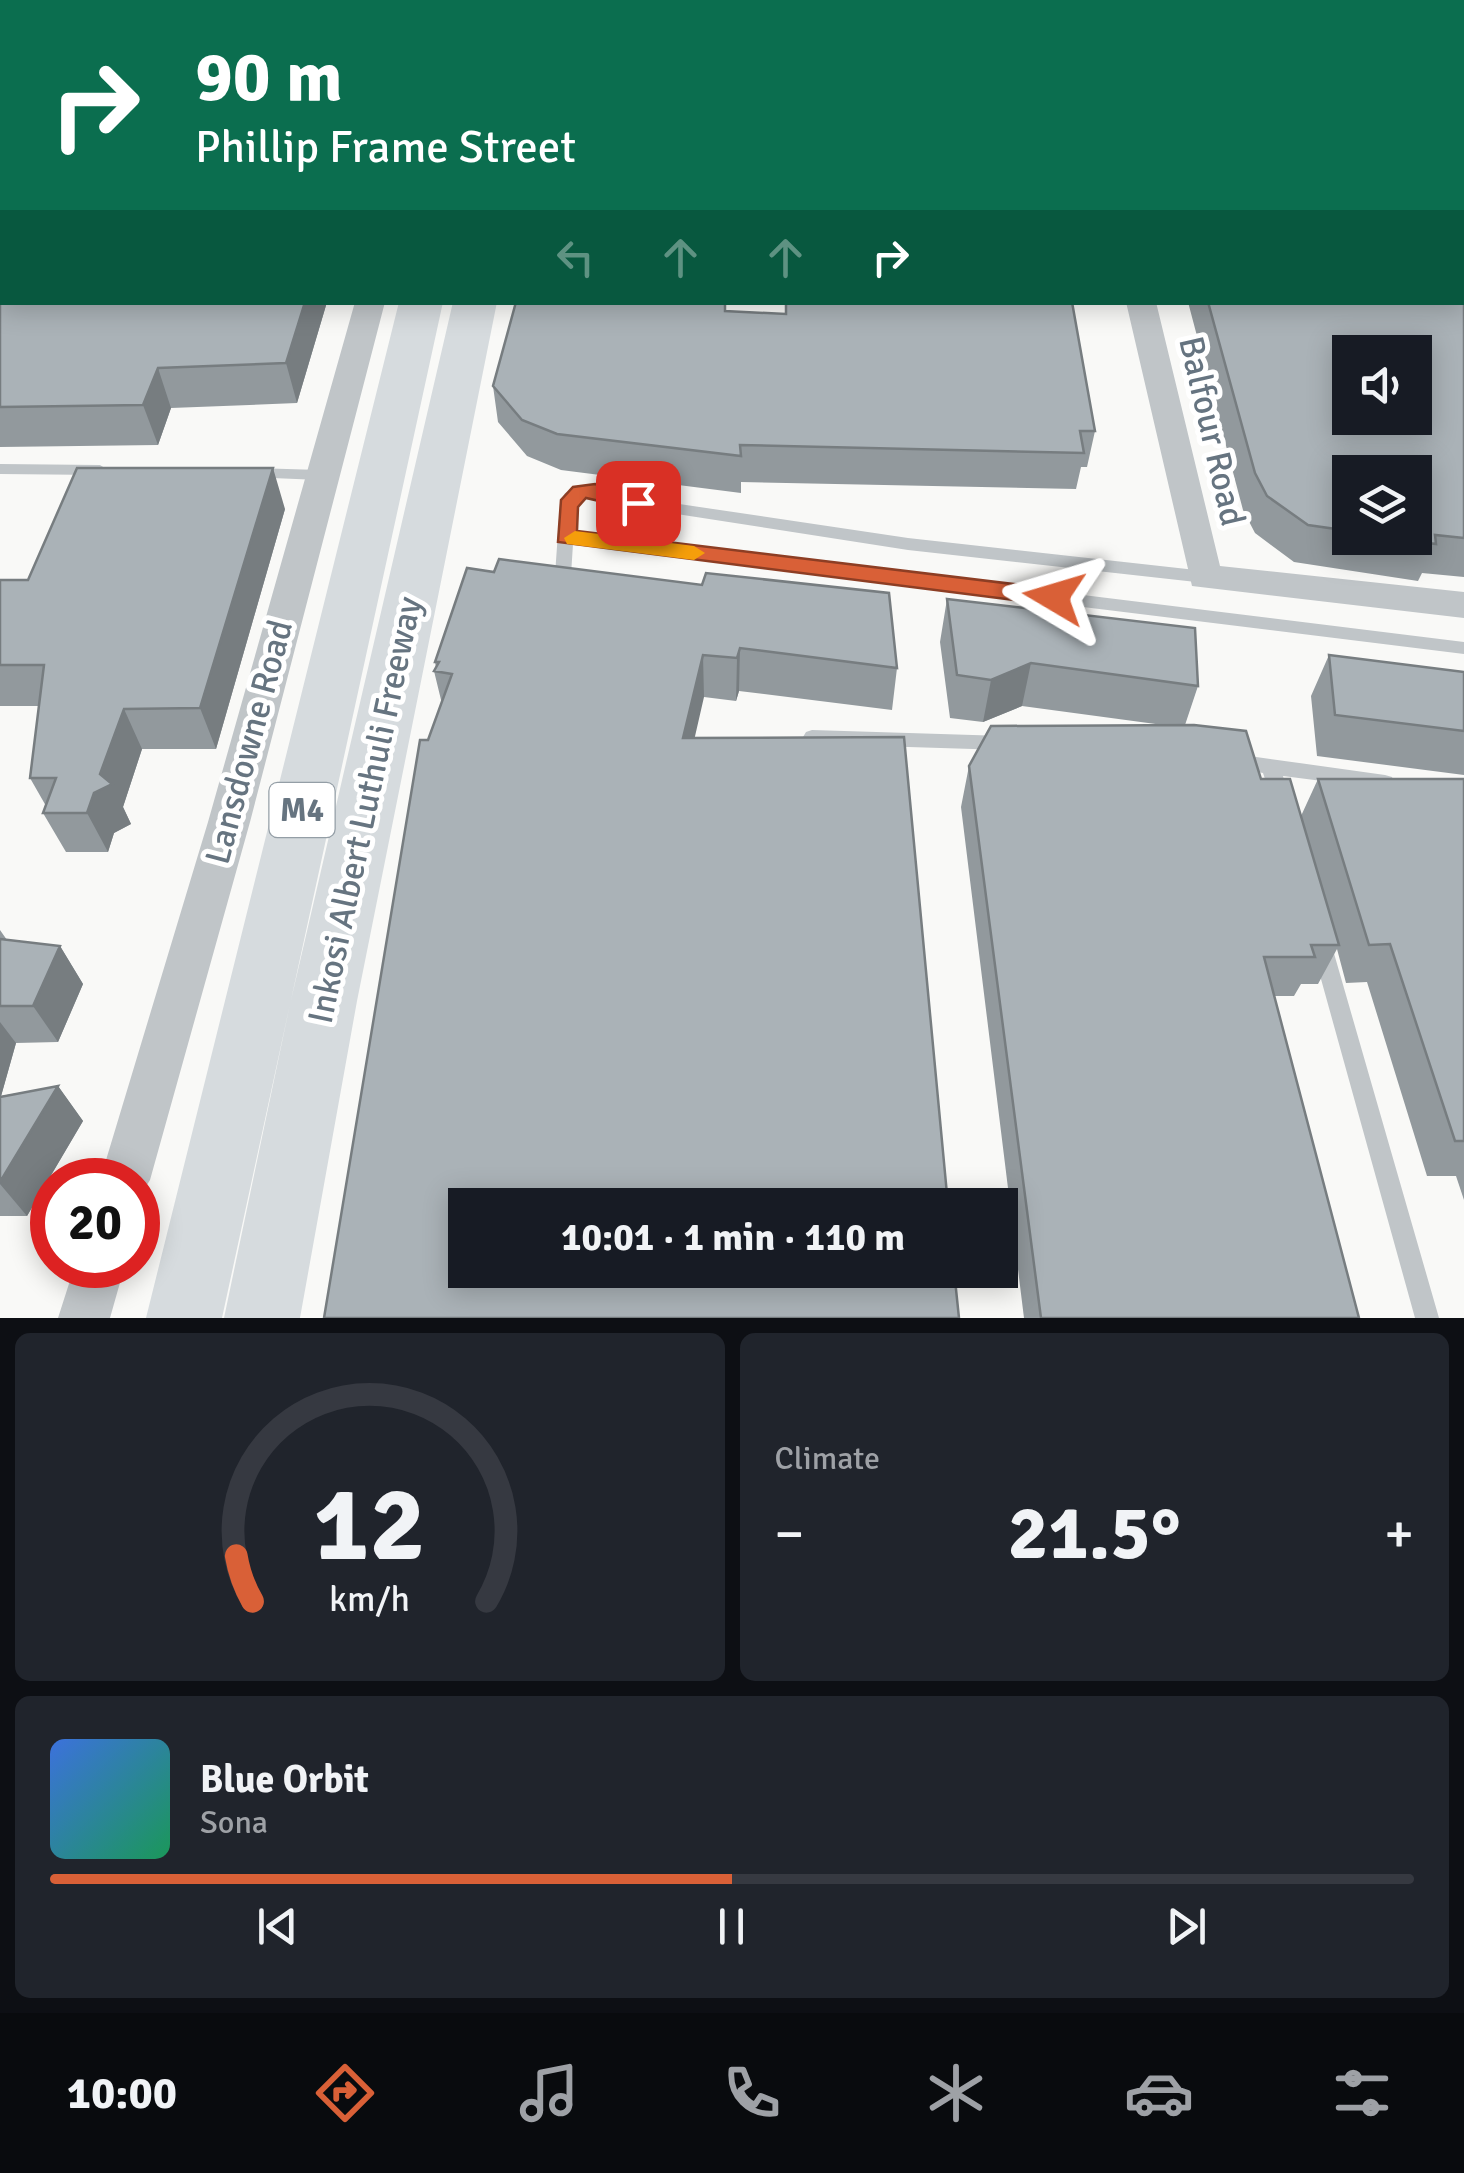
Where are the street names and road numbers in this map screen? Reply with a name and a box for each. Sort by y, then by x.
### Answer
street label: Balfour Road [1169,332,1255,530]
street label: Inkosi Albert Luthuli Freeway [299,593,431,1027]
street label: Lansdowne Road [196,615,302,869]
road number: M4 [270,783,334,837]

